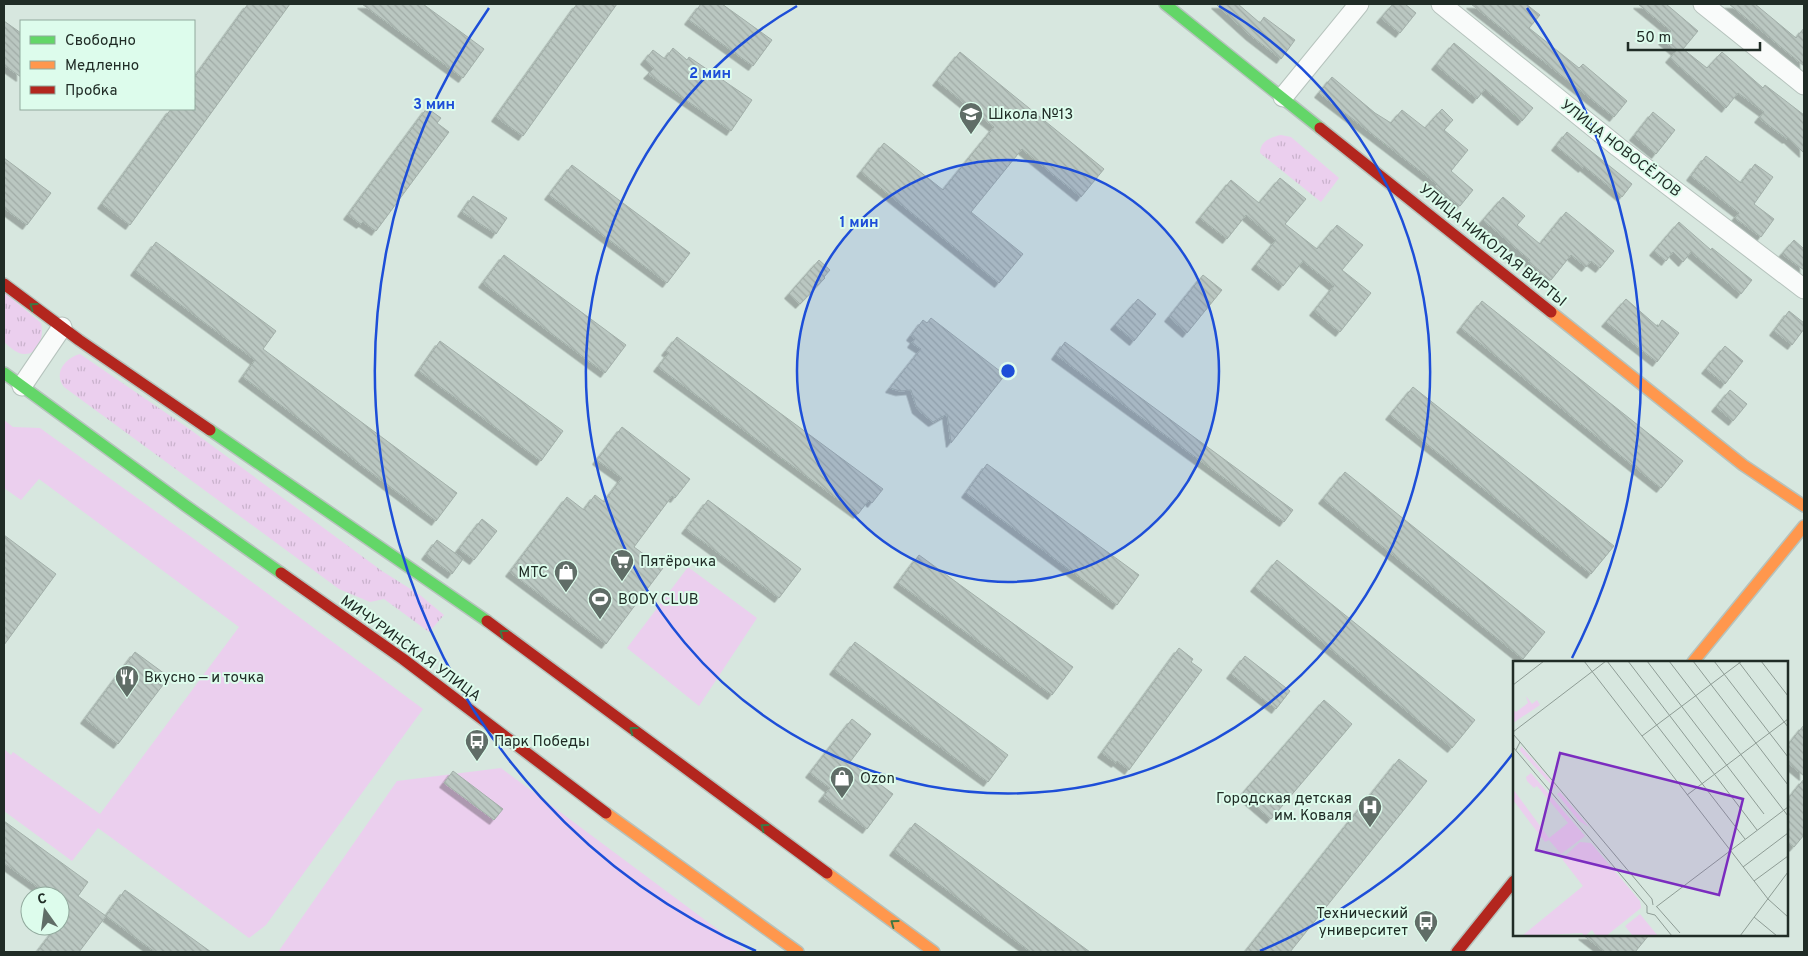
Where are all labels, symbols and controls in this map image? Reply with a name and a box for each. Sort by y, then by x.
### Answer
legend [20,20,195,110]
scale bar [1628,20,1760,52]
text: 50 m [1636,29,1671,48]
text: Свободно [65,32,136,51]
text: Медленно [65,57,139,76]
text: 2 мин [689,65,731,84]
text: Пробка [65,82,117,101]
street label: УЛИЦА НОВОСЁЛОВ [1556,95,1685,202]
text: 3 мин [413,96,455,115]
school or university icon: Школа №13 [958,101,984,135]
place label: Школа №13 [988,106,1073,125]
street label: УЛИЦА НИКОЛАЯ ВИРТЫ [1414,181,1570,312]
text: 1 мин [840,214,878,233]
one-way arrow [29,303,39,312]
centre of rings [999,362,1017,380]
supermarket icon: Пятёрочка [609,548,635,582]
place label: Пятёрочка [640,553,716,572]
shop icon: МТС [553,559,579,593]
place label: МТС [518,564,548,583]
sports icon: BODY CLUB [587,586,613,620]
place label: BODY CLUB [618,591,699,610]
street label: МИЧУРИНСКАЯ УЛИЦА [336,592,484,707]
one-way arrow [500,631,509,639]
inset map [1513,661,1788,936]
restaurant icon: Вкусно — и точка [114,664,140,698]
place label: Вкусно — и точка [144,669,264,688]
one-way arrow [629,727,639,736]
bus stop icon: Парк Победы [464,728,490,762]
place label: Парк Победы [494,733,590,752]
shop icon: Ozon [829,765,855,799]
place label: Ozon [860,770,895,789]
place label: Городская детская им. Коваля [1216,790,1352,826]
hospital icon: Городская детская им. Коваля [1357,794,1383,828]
one-way arrow [760,824,770,833]
north arrow [20,886,70,936]
text: С [36,890,49,909]
place label: Технический университет [1316,905,1408,941]
bus stop icon: Технический университет [1413,909,1439,943]
one-way arrow [891,920,900,929]

